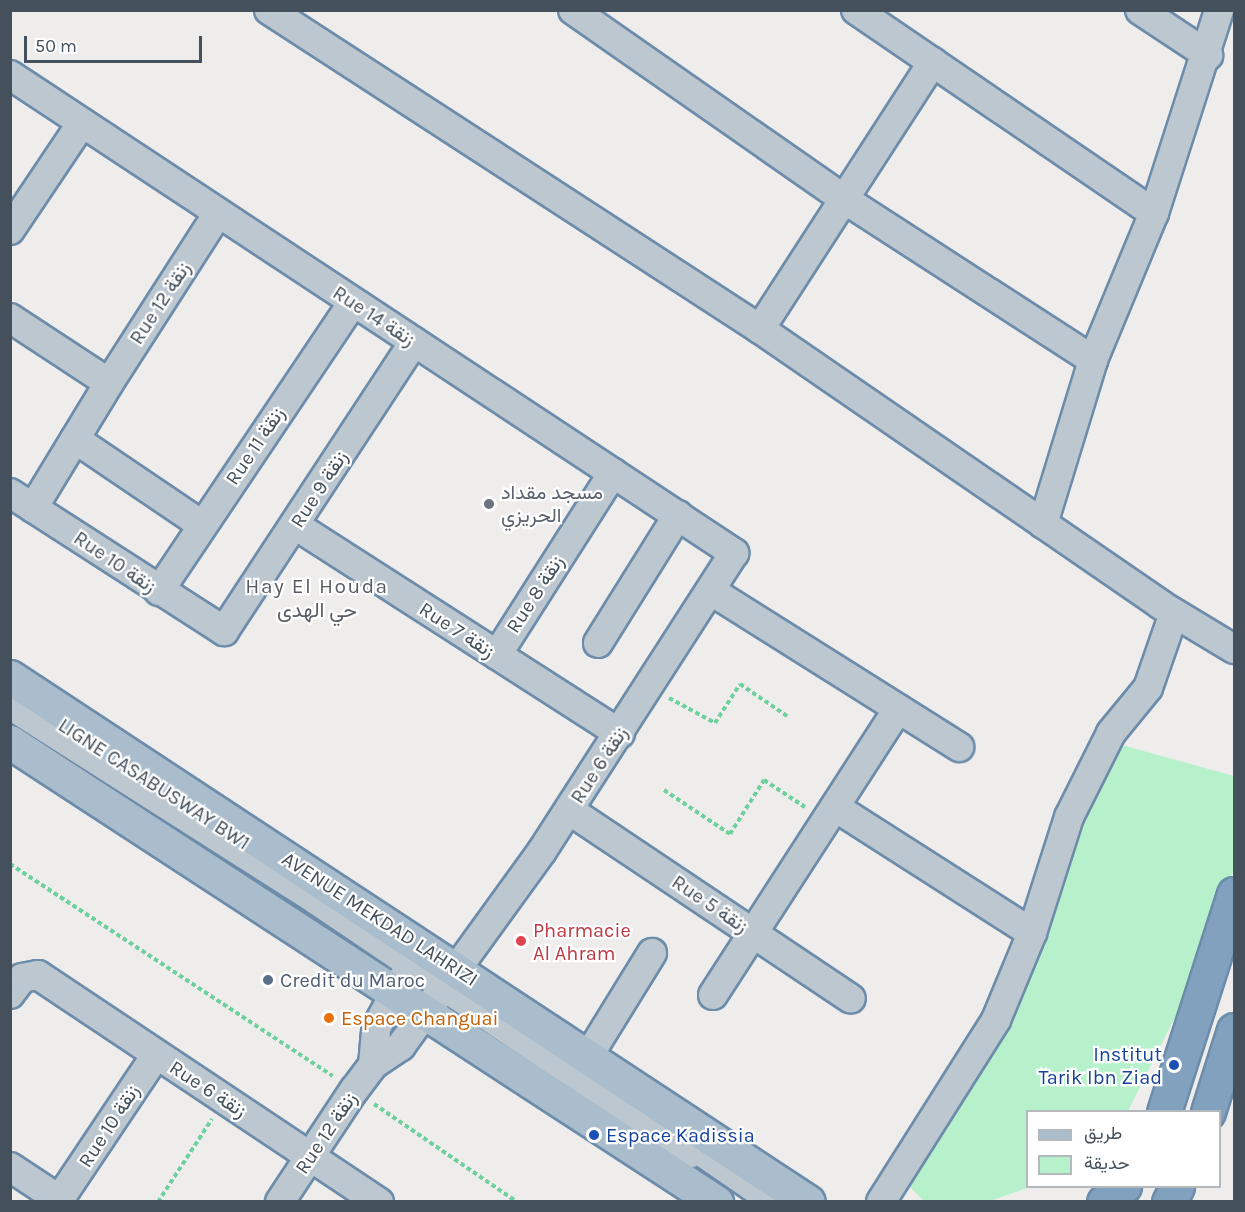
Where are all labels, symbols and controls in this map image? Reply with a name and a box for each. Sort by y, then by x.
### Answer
scale bar [27,24,206,62]
text: 50 m [35,35,77,57]
street label: Rue 12 زنقة [124,257,196,349]
street label: Rue 14 زنقة [328,280,420,352]
street label: Rue 11 زنقة [220,402,290,490]
street label: Rue 9 زنقة [285,446,353,532]
place label: مسجد مقداد الحريزي [501,480,603,527]
marker: مسجد مقداد الحريزي [482,497,496,511]
street label: Rue 10 زنقة [69,526,161,598]
street label: Rue 8 زنقة [501,551,569,637]
district label: Hay El Houda حي الهدى [245,573,389,623]
street label: Rue 7 زنقة [415,597,499,663]
street label: LIGNE CASABUSWAY BW1 [54,713,254,855]
street label: Rue 6 زنقة [565,722,633,808]
street label: AVENUE MEKDAD LAHRIZI [278,847,482,991]
street label: Rue 5 زنقة [667,870,753,938]
place label: Pharmacie Al Ahram [533,918,631,965]
marker: Pharmacie Al Ahram [514,934,528,948]
place label: Credit du Maroc [280,968,425,992]
marker: Credit du Maroc [261,973,275,987]
place label: Espace Changuai [341,1006,499,1030]
marker: Espace Changuai [322,1011,336,1025]
place label: Institut Tarik Ibn Ziad [1039,1042,1162,1089]
street label: Rue 6 زنقة [165,1055,251,1123]
marker: Institut Tarik Ibn Ziad [1167,1058,1181,1072]
street label: Rue 10 زنقة [73,1080,145,1172]
street label: Rue 12 زنقة [290,1087,362,1179]
legend [1026,1110,1221,1188]
text: طريق [1084,1122,1122,1144]
place label: Espace Kadissia [606,1123,755,1147]
marker: Espace Kadissia [587,1128,601,1142]
text: حديقة [1084,1152,1130,1174]

